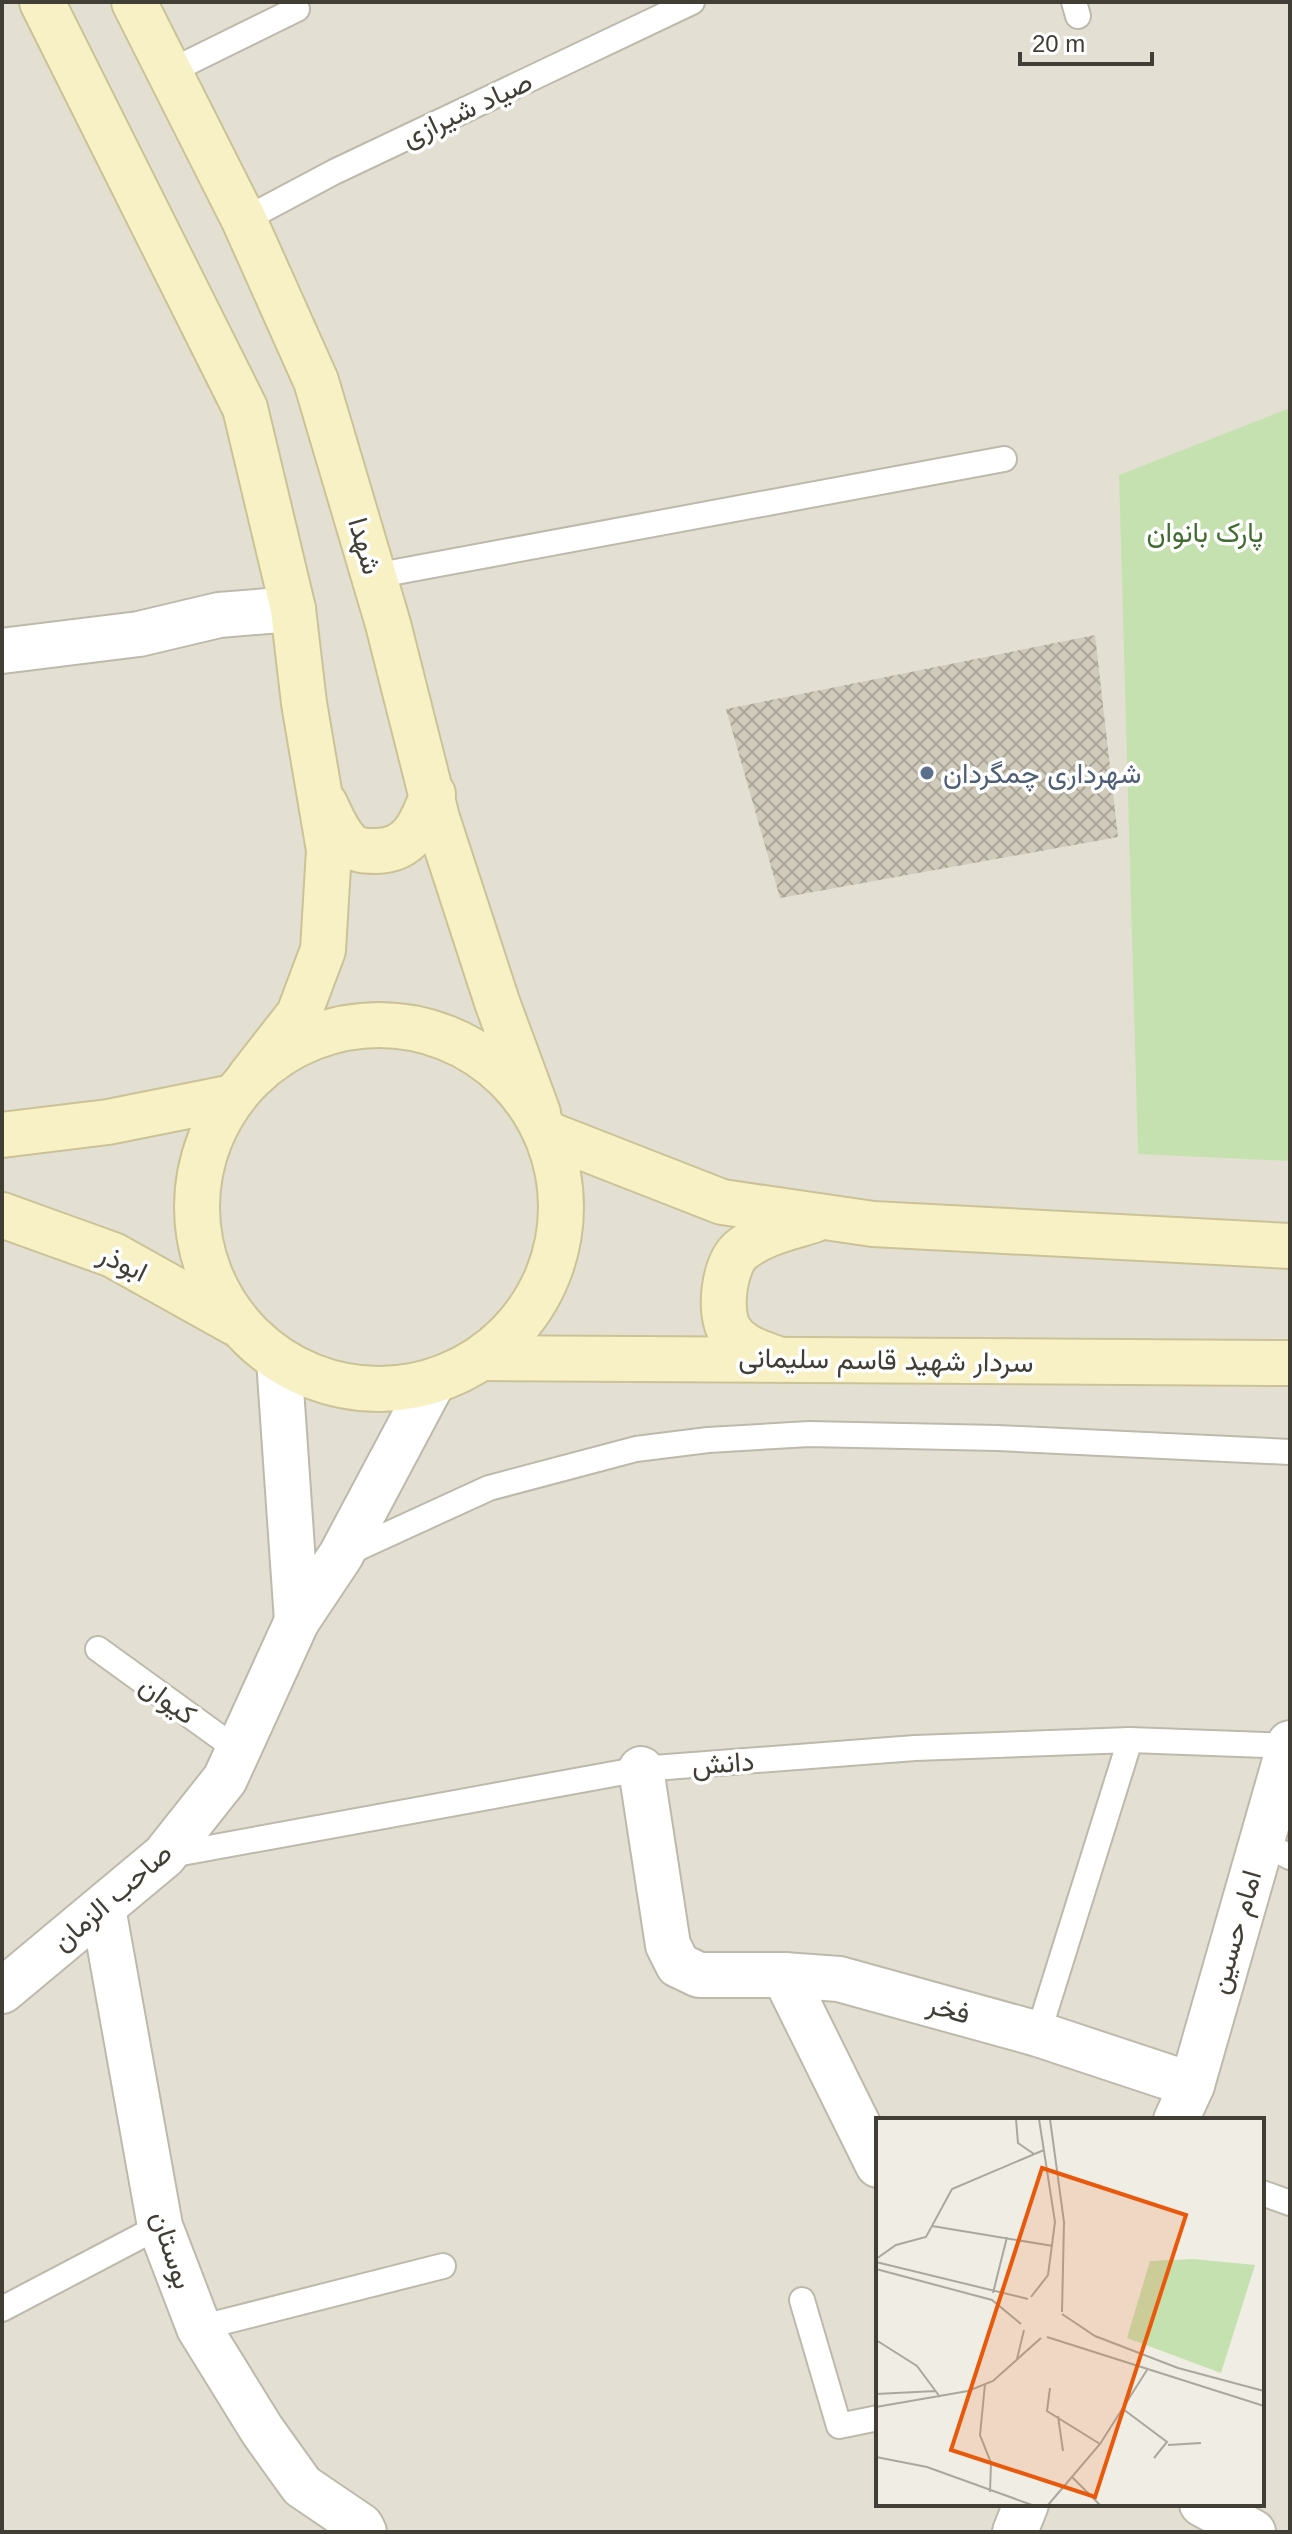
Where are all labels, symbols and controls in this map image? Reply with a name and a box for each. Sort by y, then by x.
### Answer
scale bar [1020,16,1152,66]
text: 20 m [1032,30,1085,57]
street label: صیاد شیرازی [397,65,538,154]
street label: شهدا [340,514,388,578]
park label: پارک بانوان [1147,517,1263,551]
place label: شهرداری چمگردان [943,758,1141,792]
marker: شهرداری چمگردان [918,764,936,782]
street label: ابوذر [92,1238,152,1290]
street label: سردار شهید قاسم سلیمانی [738,1342,1034,1381]
street label: کیوان [133,1669,202,1732]
street label: دانش [691,1745,755,1782]
street label: صاحب الزمان [46,1837,179,1959]
street label: امام حسین [1203,1867,1270,1998]
street label: فخر [923,1988,974,2032]
inset map [876,2118,1264,2506]
street label: بوستان [143,2207,199,2293]

